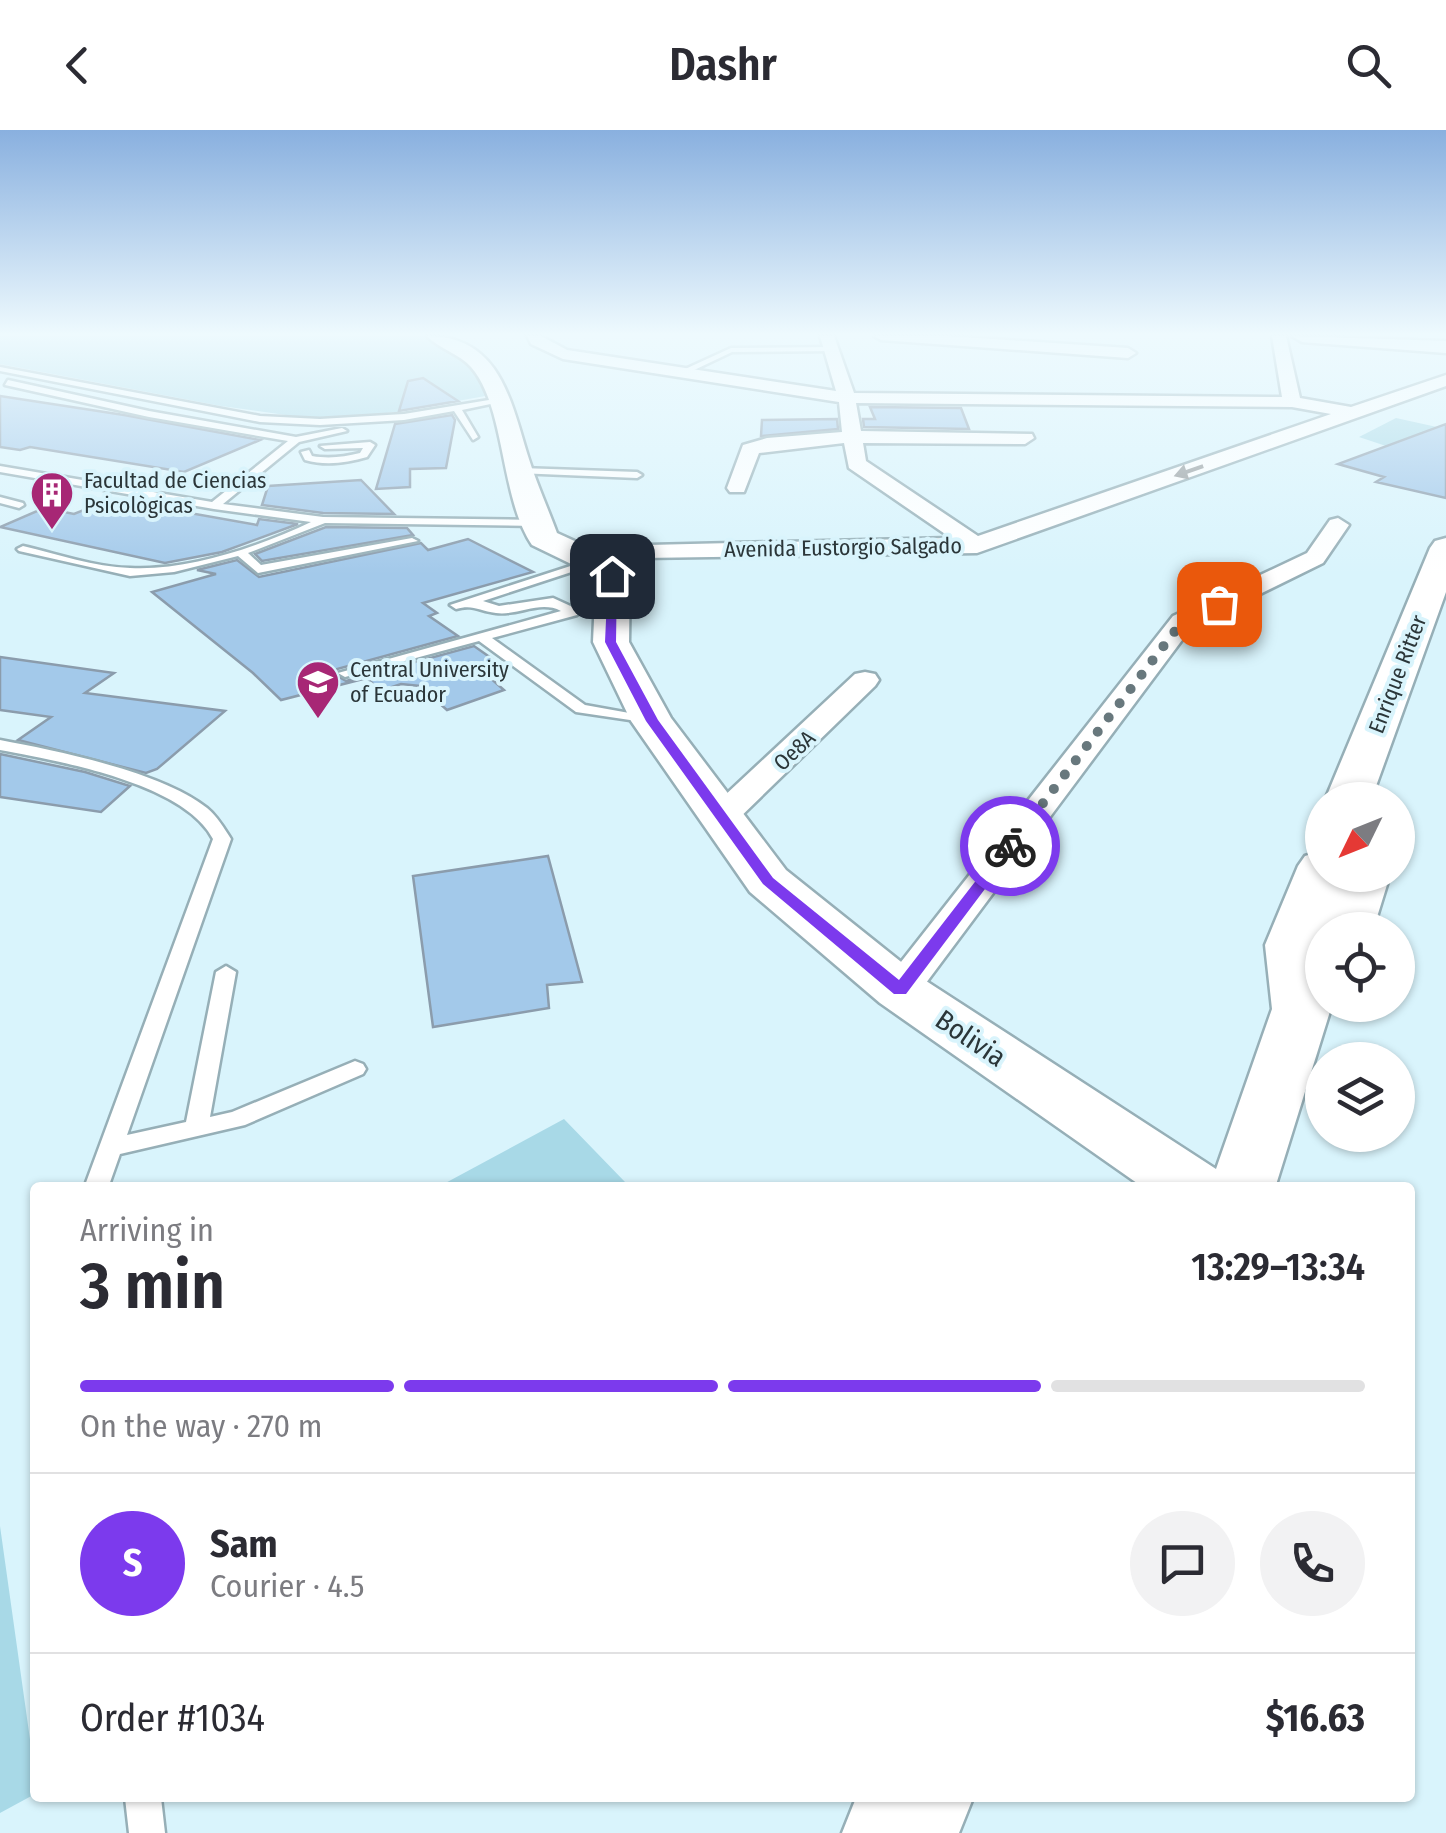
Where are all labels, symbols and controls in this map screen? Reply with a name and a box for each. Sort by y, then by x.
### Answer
icon: back [50,38,105,93]
text: Dashr [669,38,777,92]
icon: search [1341,38,1396,93]
one-way arrow [1174,464,1204,479]
place label: Facultad de Ciencias Psicològicas [84,467,266,519]
building icon: Facultad de Ciencias Psicològicas [29,470,75,531]
street label: Avenida Eustorgio Salgado [724,532,962,563]
pin [570,534,655,619]
icon: home [585,549,640,604]
pin [1177,562,1262,647]
icon: bag [1192,577,1247,632]
street label: Enrique Ritter [1363,611,1432,737]
place label: Central University of Ecuador [350,656,509,708]
school or university icon: Central University of Ecuador [295,659,341,720]
street label: Oe8A [768,724,821,776]
north arrow [1305,782,1415,892]
map controls [1305,782,1415,1152]
courier [960,796,1060,896]
icon: bike [983,819,1038,874]
button: locate [1305,912,1415,1022]
street label: Bolivia [929,1003,1012,1074]
button: layers [1305,1042,1415,1152]
text: Arriving in [80,1211,214,1249]
text: 13:29–13:34 [1191,1244,1365,1290]
text: 3 min [80,1247,225,1325]
text: On the way · 270 m [80,1407,322,1445]
button: chat [1130,1511,1235,1616]
button: phone [1260,1511,1365,1616]
text: Sam [210,1521,278,1567]
text: S [123,1540,142,1586]
text: Courier · 4.5 [210,1567,365,1605]
text: Order #1034 [80,1695,265,1741]
text: $16.63 [1266,1695,1365,1741]

